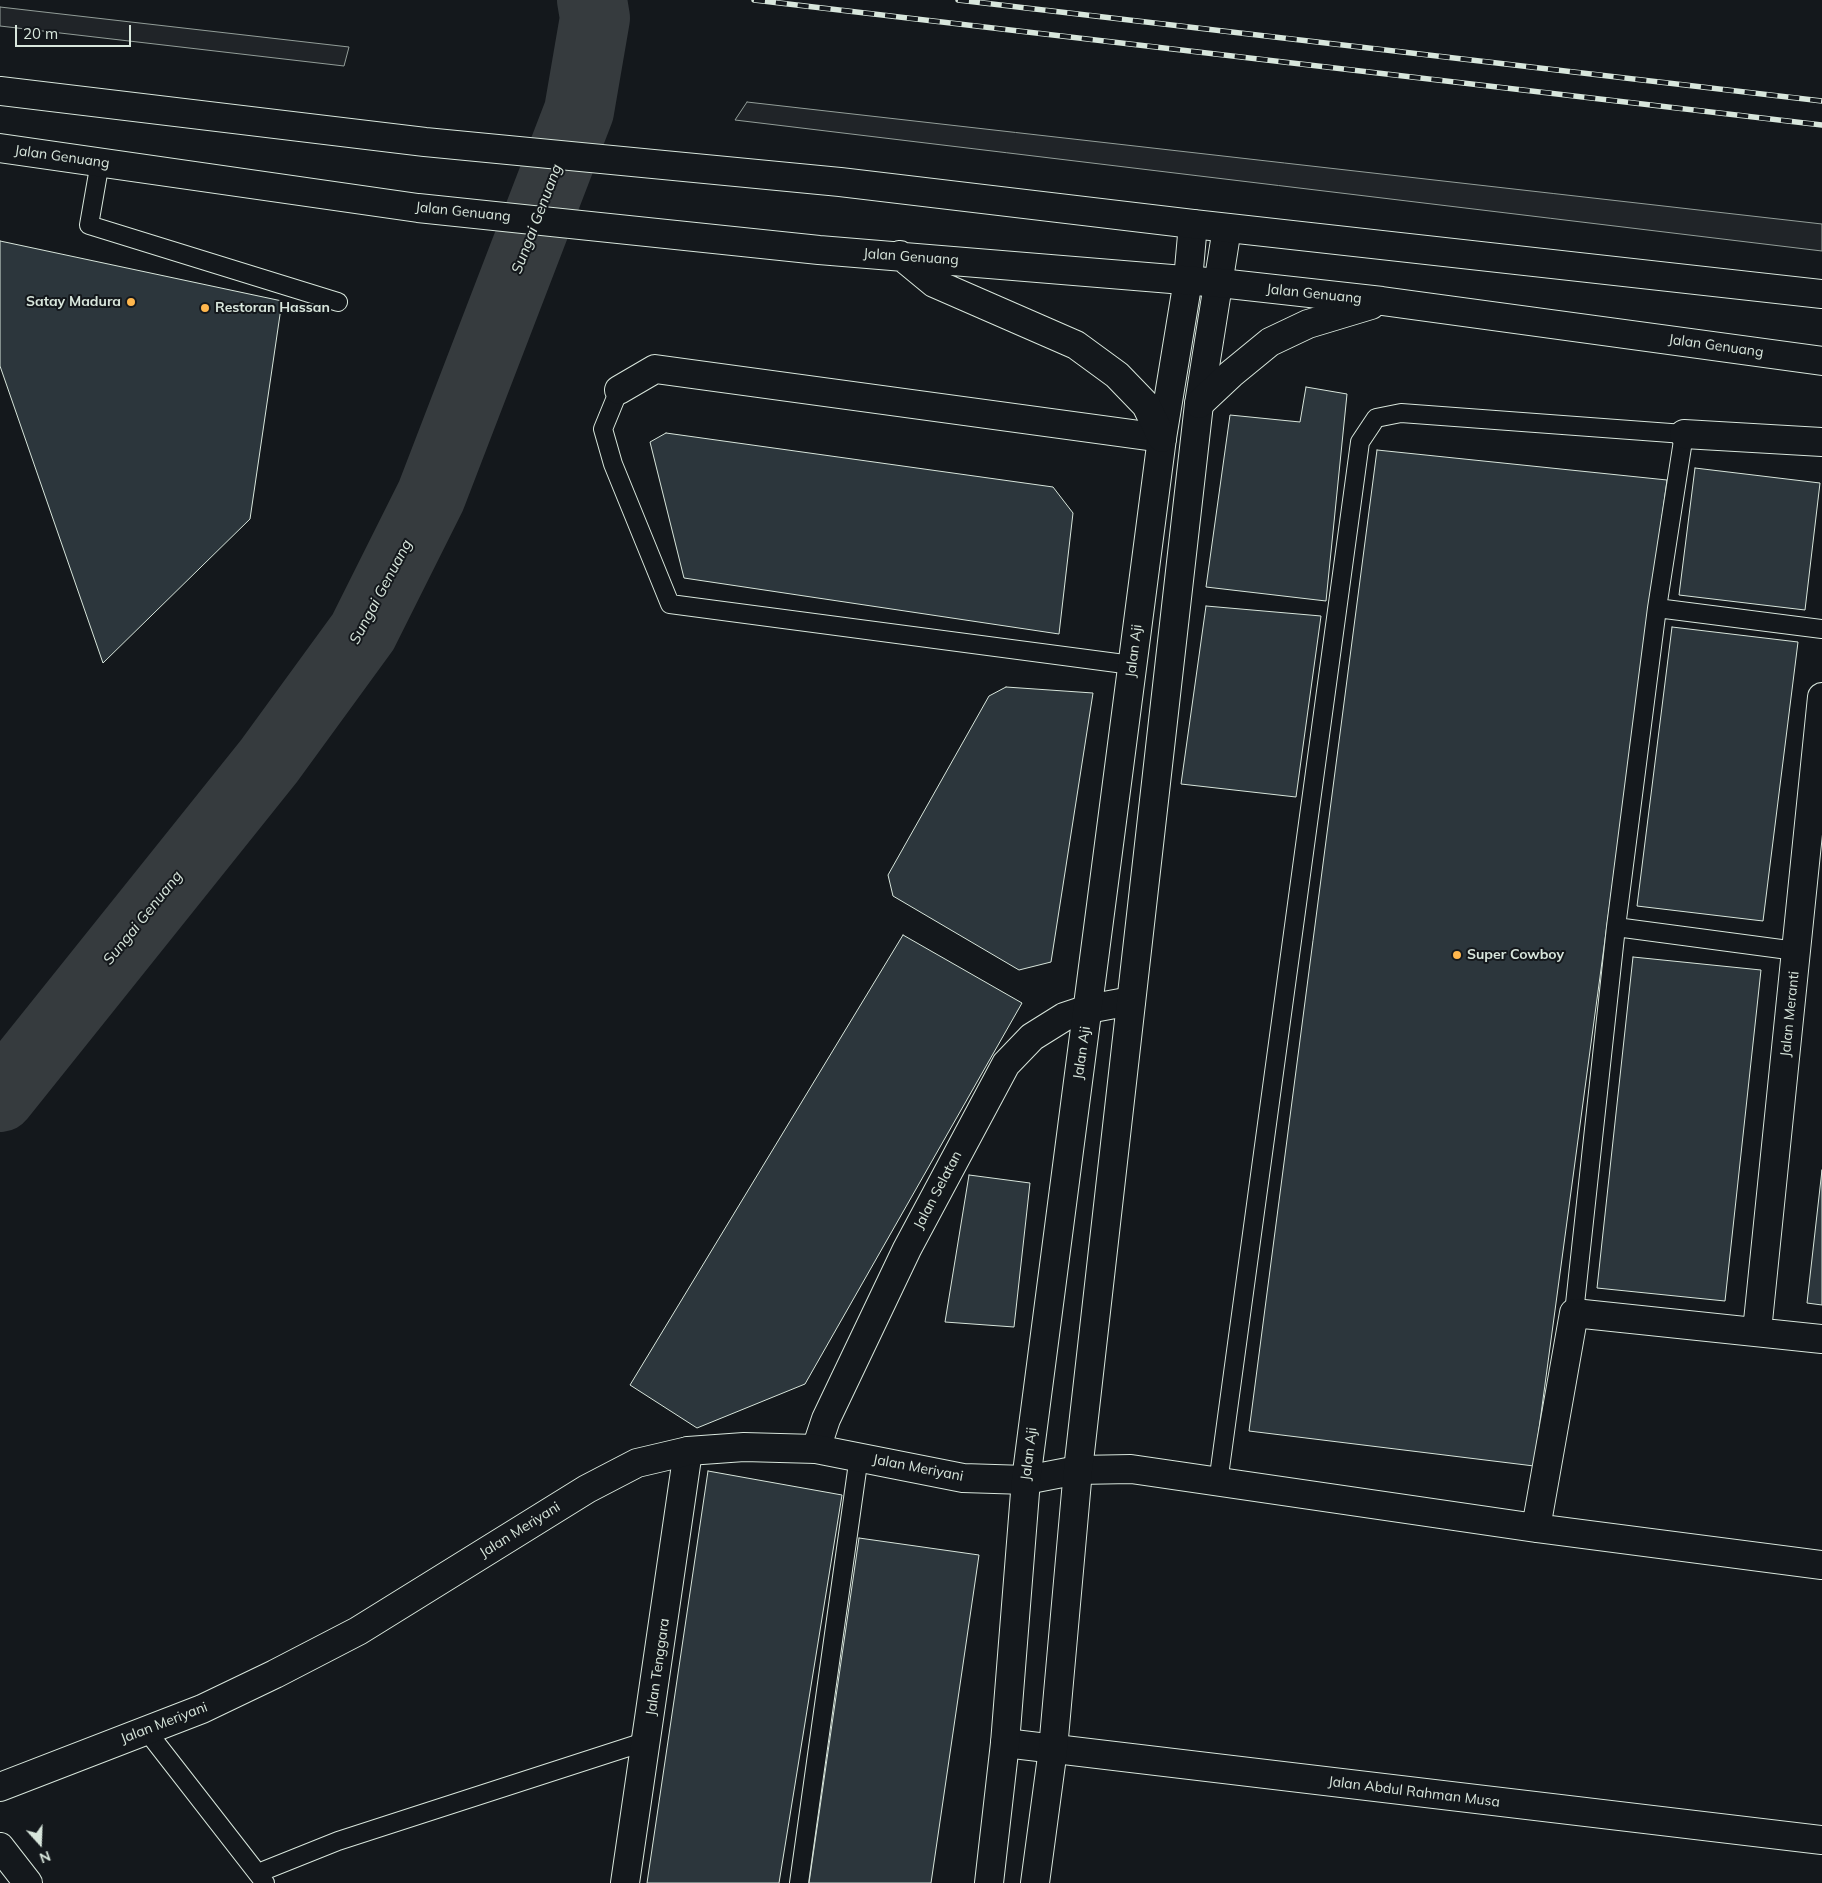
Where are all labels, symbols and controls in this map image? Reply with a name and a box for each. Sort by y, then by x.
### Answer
scale bar [18,15,134,47]
text: 20 m [23,24,58,43]
street label: Jalan Genuang [13,142,111,172]
water label: Sungai Genuang [508,162,566,276]
street label: Jalan Genuang [414,199,512,225]
street label: Jalan Genuang [863,245,959,269]
street label: Jalan Genuang [1265,281,1363,307]
place label: Satay Madura [26,294,121,310]
marker: Satay Madura [125,296,137,308]
place label: Restoran Hassan [215,300,330,316]
marker: Restoran Hassan [199,302,211,314]
street label: Jalan Genuang [1667,331,1765,361]
water label: Sungai Genuang [346,537,416,647]
street label: Jalan Aji [1122,623,1146,679]
water label: Sungai Genuang [100,867,186,969]
place label: Super Cowboy [1467,947,1564,963]
marker: Super Cowboy [1451,949,1463,961]
street label: Jalan Meranti [1777,970,1803,1058]
street label: Jalan Aji [1070,1025,1094,1081]
street label: Jalan Selatan [910,1148,966,1232]
street label: Jalan Aji [1017,1426,1041,1482]
street label: Jalan Meriyani [871,1451,965,1485]
street label: Jalan Meriyani [477,1499,563,1561]
street label: Jalan Tenggara [643,1617,673,1717]
street label: Jalan Meriyani [118,1699,210,1747]
street label: Jalan Abdul Rahman Musa [1327,1773,1501,1811]
north arrow [15,1818,65,1868]
text: N [37,1847,53,1867]

